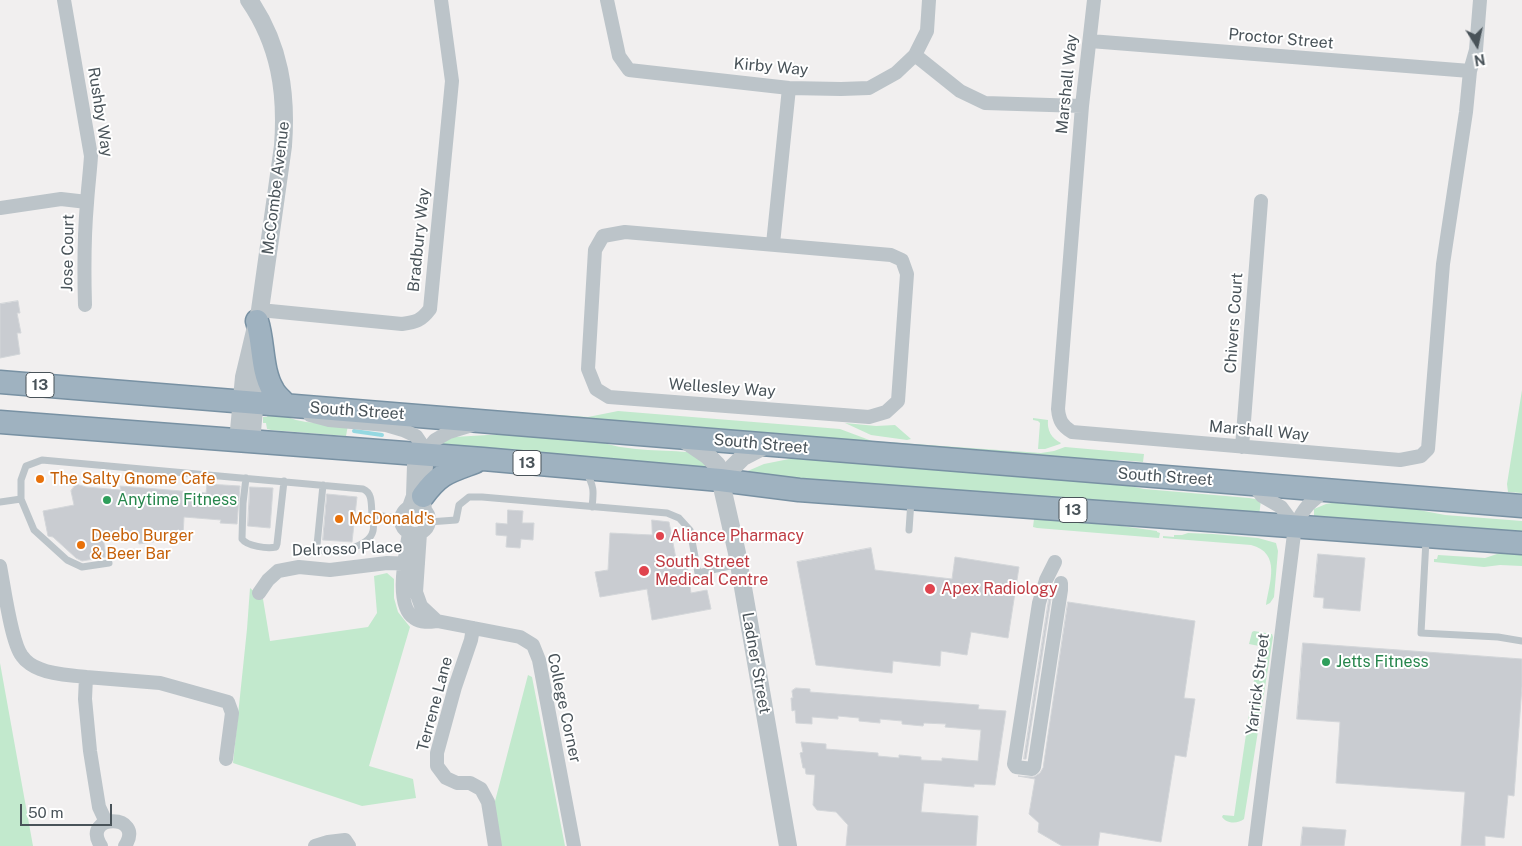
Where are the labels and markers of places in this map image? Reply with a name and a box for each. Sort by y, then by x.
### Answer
place label: The Salty Gnome Cafe [50,469,216,489]
marker: The Salty Gnome Cafe [34,473,46,485]
place label: Anytime Fitness [117,490,237,510]
marker: Anytime Fitness [101,494,113,506]
place label: McDonald's [349,509,435,529]
marker: McDonald's [333,513,345,525]
place label: Deebo Burger & Beer Bar [91,526,194,564]
place label: Aliance Pharmacy [670,526,804,546]
marker: Aliance Pharmacy [654,530,666,542]
marker: Deebo Burger & Beer Bar [75,539,87,551]
place label: South Street Medical Centre [655,552,768,590]
marker: South Street Medical Centre [637,564,651,578]
place label: Apex Radiology [941,579,1057,599]
marker: Apex Radiology [923,582,937,596]
place label: Jetts Fitness [1336,652,1429,672]
marker: Jetts Fitness [1320,656,1332,668]

